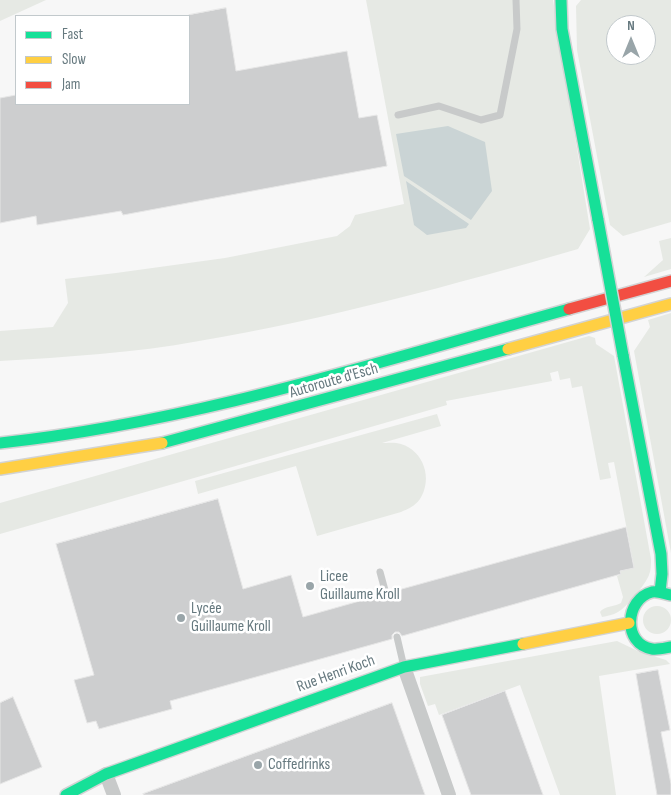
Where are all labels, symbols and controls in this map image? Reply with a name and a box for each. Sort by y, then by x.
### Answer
legend [15,15,190,105]
north arrow [606,15,656,65]
text: N [627,17,635,34]
text: Fast [62,25,83,44]
text: Slow [62,50,86,69]
text: Jam [62,75,80,94]
street label: Autoroute d'Esch [288,359,380,403]
place label: Licee Guillaume Kroll [320,567,400,605]
marker: Licee Guillaume Kroll [304,580,316,592]
place label: Lycée Guillaume Kroll [191,599,271,637]
marker: Lycée Guillaume Kroll [175,612,187,624]
street label: Rue Henri Koch [294,651,378,697]
place label: Coffedrinks [268,755,330,775]
marker: Coffedrinks [252,759,264,771]

